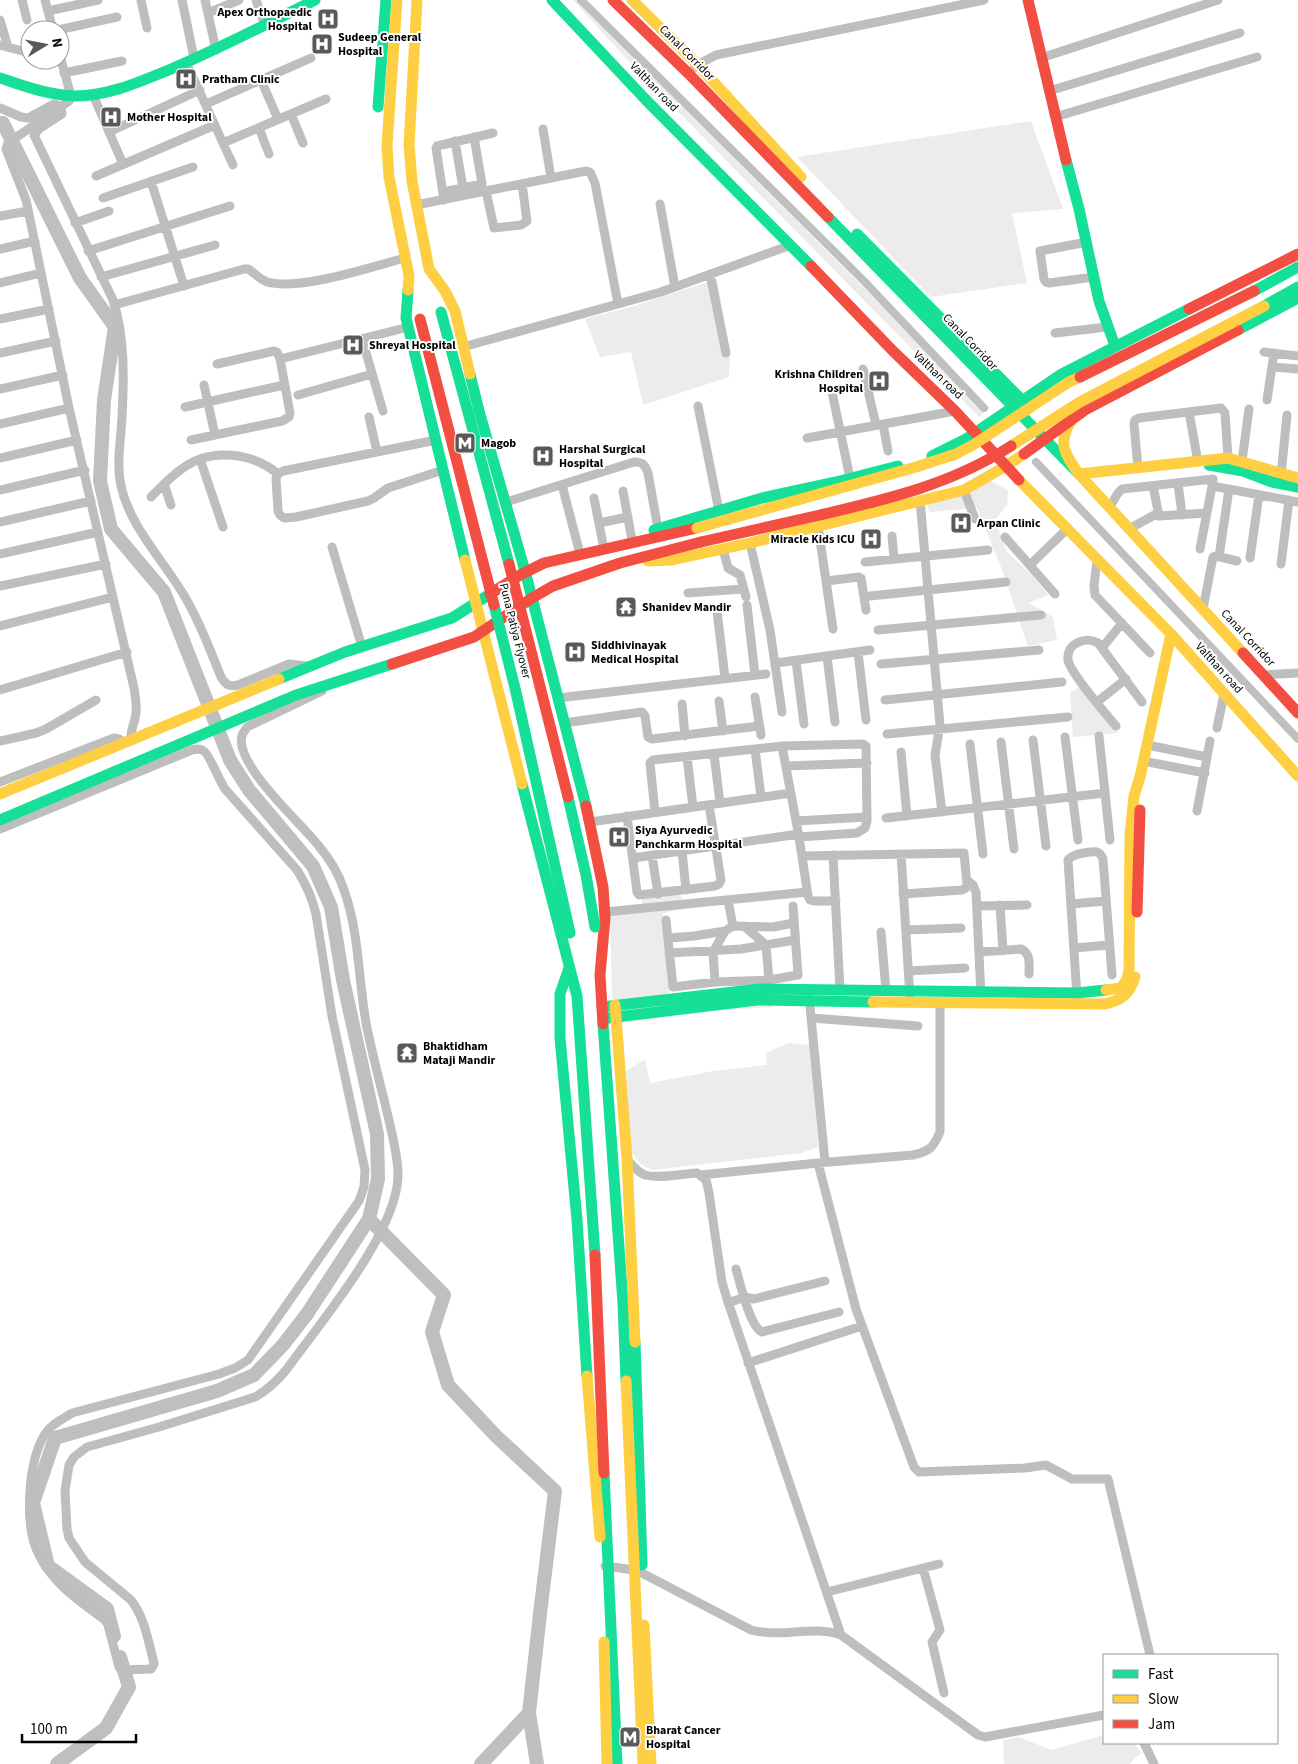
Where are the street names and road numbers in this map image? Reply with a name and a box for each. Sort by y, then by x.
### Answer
street label: Canal Corridor [655,21,719,85]
street label: Valthan road [626,58,682,116]
street label: Canal Corridor [939,310,1002,375]
street label: Valthan road [909,347,967,403]
street label: Puna Patiya Flyover [495,581,535,681]
street label: Canal Corridor [1217,606,1280,671]
street label: Valthan road [1191,639,1247,697]

